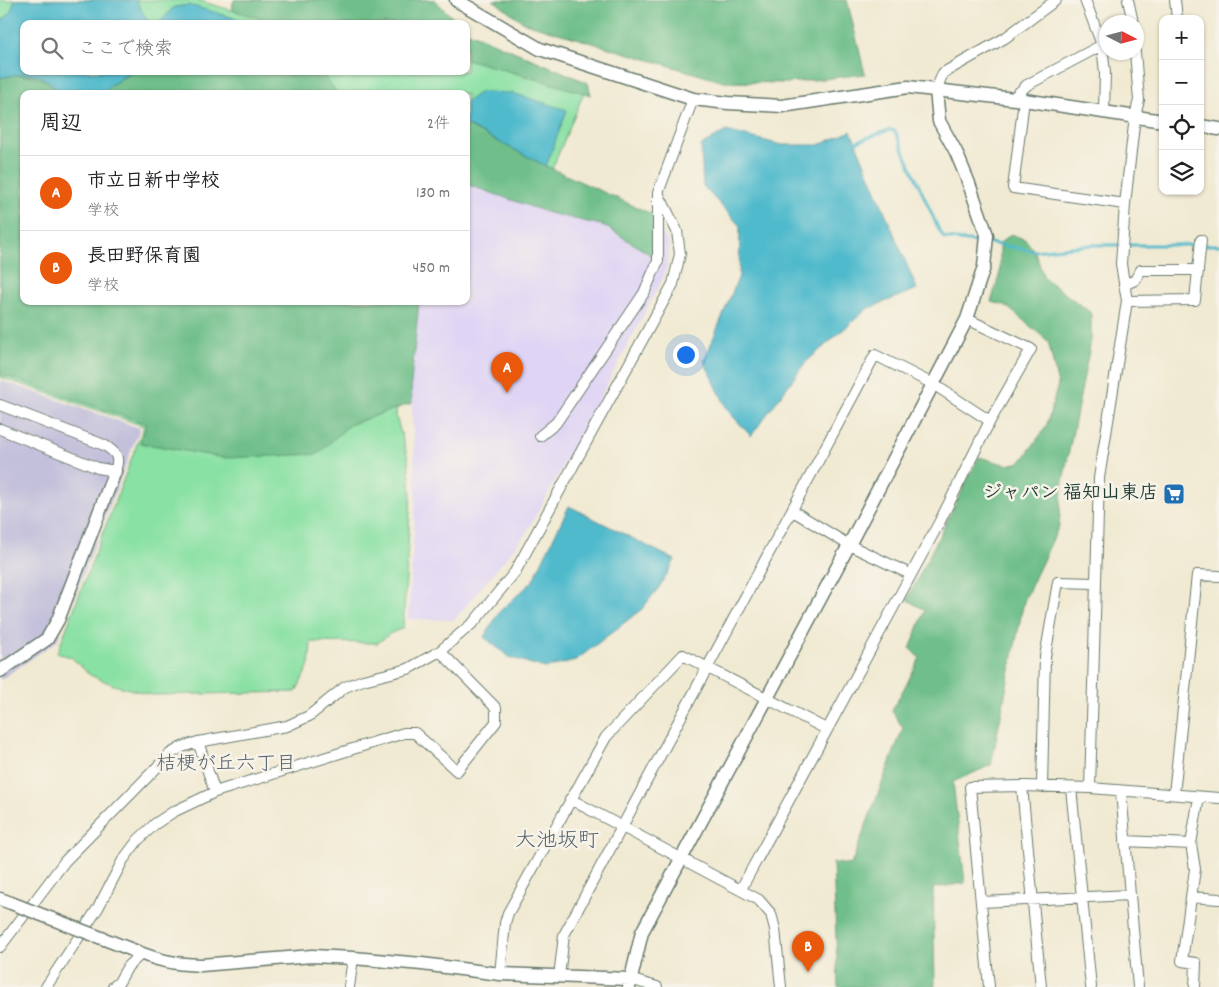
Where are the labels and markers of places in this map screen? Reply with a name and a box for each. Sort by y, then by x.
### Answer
pin: A [491,352,523,393]
place label: ジャパン 福知山東店 [983,481,1158,508]
supermarket icon: ジャパン 福知山東店 [1162,482,1186,506]
pin: B [792,931,824,972]

